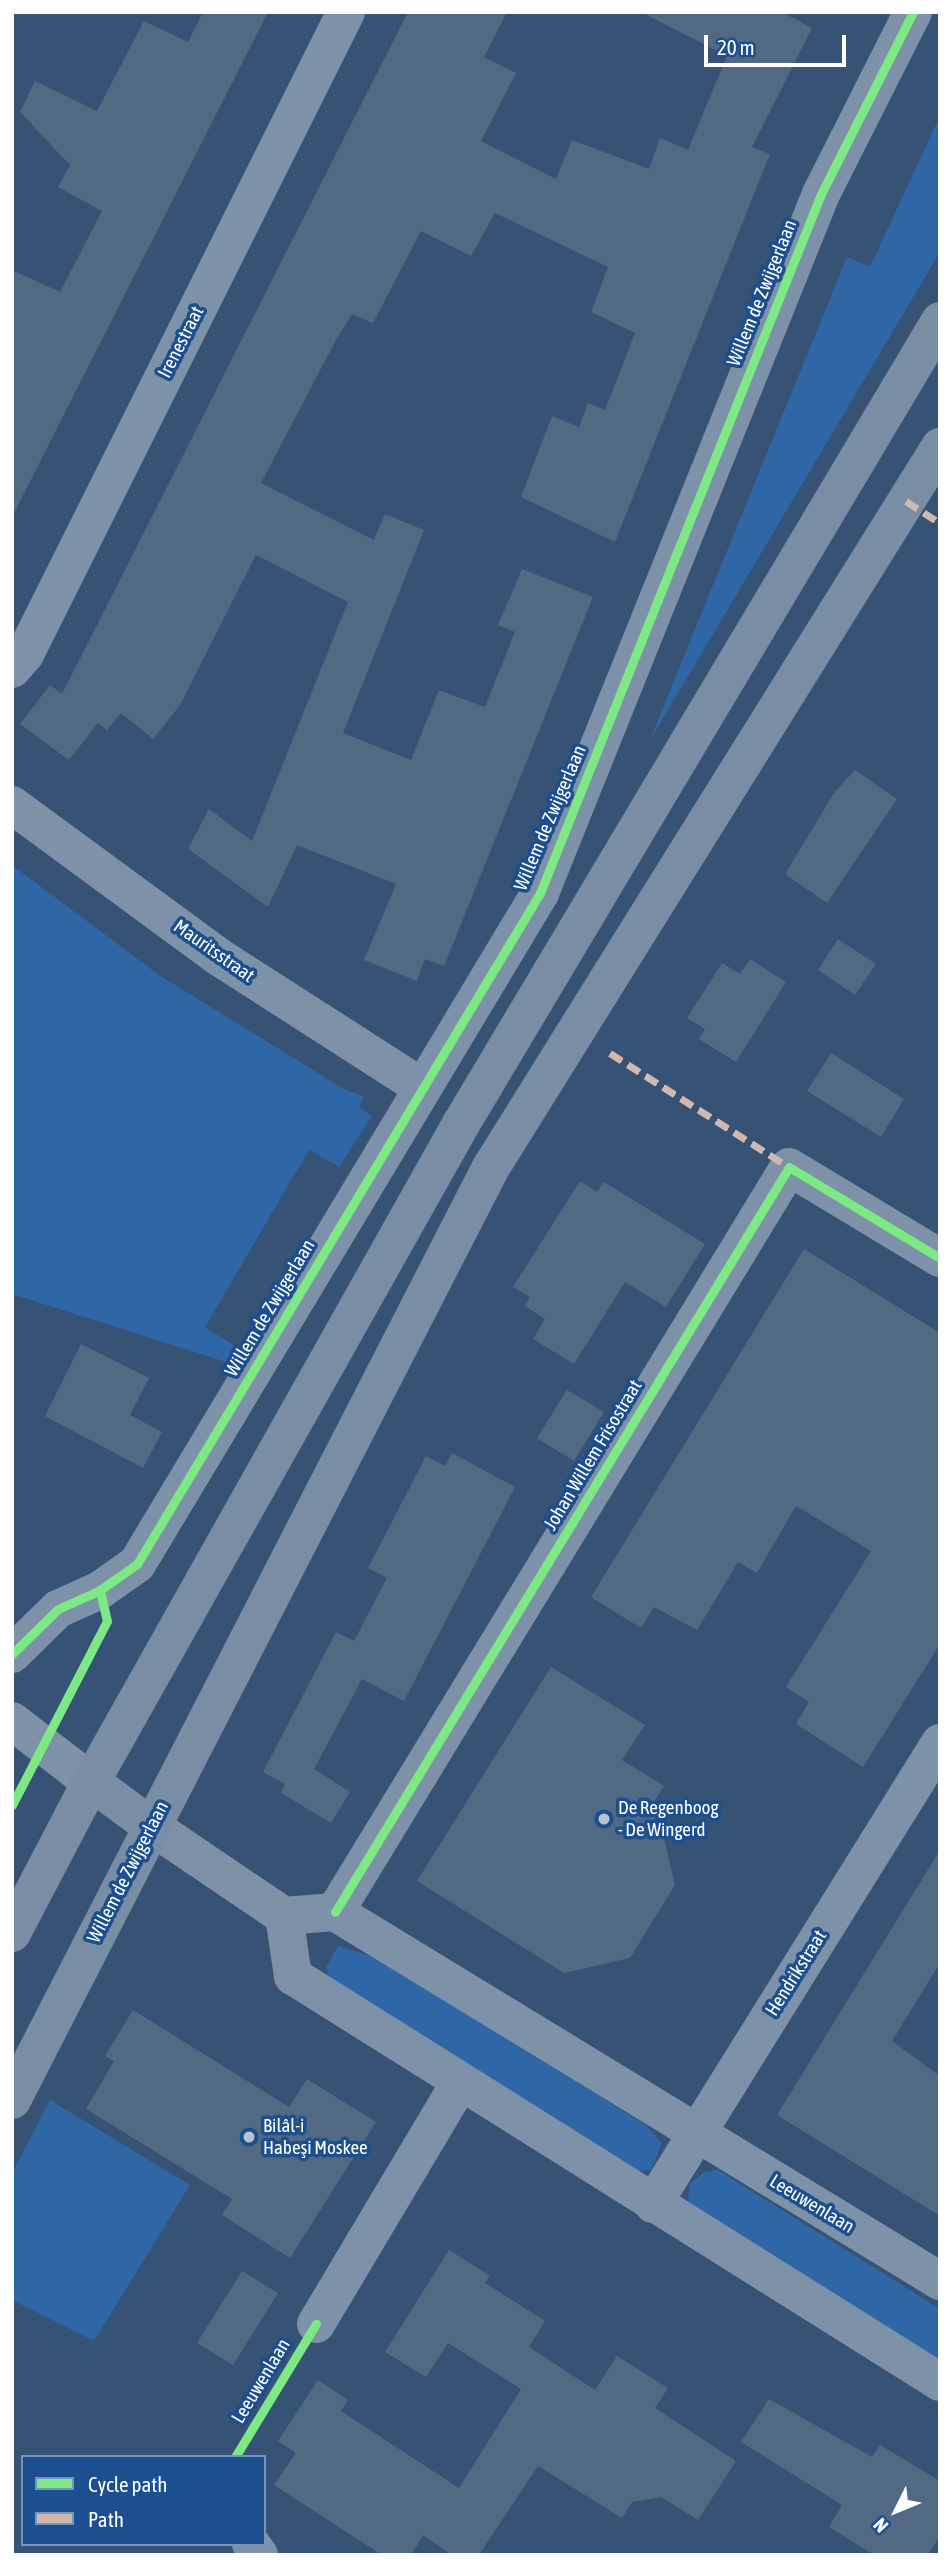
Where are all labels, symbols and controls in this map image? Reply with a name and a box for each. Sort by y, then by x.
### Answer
scale bar [707,21,849,65]
text: 20 m [717,35,755,59]
street label: Willem de Zwijgerlaan [722,217,802,369]
street label: Irenestraat [153,302,209,382]
street label: Willem de Zwijgerlaan [509,742,591,894]
street label: Mauritsstraat [169,915,259,987]
street label: Willem de Zwijgerlaan [220,1235,320,1381]
street label: Johan Willem Frisostraat [539,1376,647,1534]
street label: Willem de Zwijgerlaan [82,1797,174,1947]
place label: De Regenboog - De Wingerd [618,1797,719,1841]
marker: De Regenboog - De Wingerd [596,1811,612,1827]
street label: Hendrikstraat [761,1926,831,2020]
place label: Bilâl-i Habeşi Moskee [263,2115,368,2159]
marker: Bilâl-i Habeşi Moskee [241,2129,257,2145]
street label: Leeuwenlaan [766,2170,858,2238]
street label: Leeuwenlaan [227,2335,295,2427]
legend [21,2455,266,2546]
text: Cycle path [88,2472,167,2496]
north arrow [861,2476,931,2546]
text: Path [88,2507,124,2531]
text: N [869,2514,893,2537]

